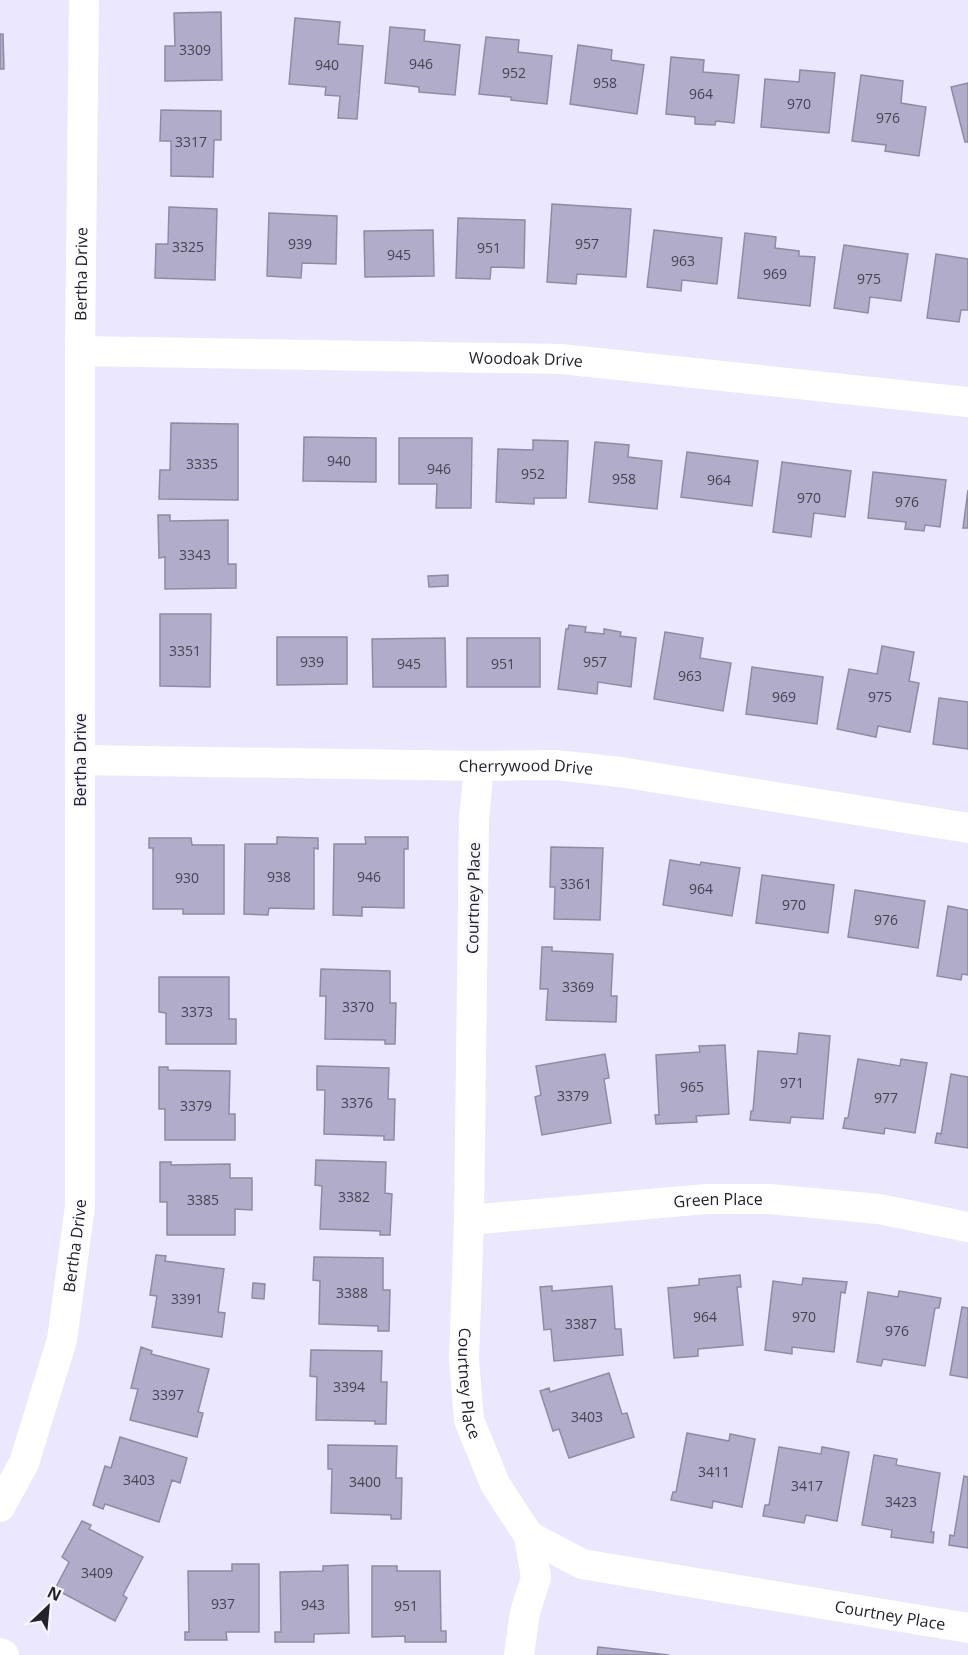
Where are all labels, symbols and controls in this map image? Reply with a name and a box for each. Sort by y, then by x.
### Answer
house number: 3309 [179,40,211,59]
house number: 946 [409,54,433,73]
house number: 940 [315,55,339,74]
house number: 952 [502,63,526,82]
house number: 958 [593,73,617,92]
house number: 964 [689,84,713,103]
house number: 970 [787,94,811,113]
house number: 976 [876,108,900,127]
house number: 3317 [175,132,207,151]
street label: Bertha Drive [69,227,92,321]
house number: 939 [288,234,312,253]
house number: 957 [575,234,599,253]
house number: 3325 [172,237,204,256]
house number: 951 [477,238,501,257]
house number: 945 [387,245,411,264]
house number: 963 [671,251,695,270]
house number: 969 [763,264,787,283]
house number: 975 [857,269,881,288]
street label: Woodoak Drive [469,346,584,372]
house number: 940 [327,451,351,470]
house number: 3335 [186,454,218,473]
house number: 946 [427,459,451,478]
house number: 952 [521,464,545,483]
house number: 958 [612,469,636,488]
house number: 964 [707,470,731,489]
house number: 970 [797,488,821,507]
house number: 976 [895,492,919,511]
house number: 3343 [179,545,211,564]
house number: 3351 [169,641,201,660]
house number: 939 [300,652,324,671]
house number: 957 [583,652,607,671]
house number: 945 [397,654,421,673]
house number: 951 [491,654,515,673]
house number: 963 [678,666,702,685]
house number: 969 [772,687,796,706]
house number: 975 [868,687,892,706]
street label: Bertha Drive [69,713,91,807]
street label: Cherrywood Drive [458,754,594,780]
street label: Courtney Place [461,842,485,954]
house number: 938 [267,867,291,886]
house number: 946 [357,867,381,886]
house number: 930 [175,868,199,887]
house number: 3361 [560,874,592,893]
house number: 964 [689,879,713,898]
house number: 970 [782,895,806,914]
house number: 976 [874,910,898,929]
house number: 3369 [562,977,594,996]
house number: 3370 [342,997,374,1016]
house number: 3373 [181,1002,213,1021]
house number: 971 [780,1073,804,1092]
house number: 965 [680,1077,704,1096]
house number: 3379 [557,1086,589,1105]
house number: 977 [874,1088,898,1107]
house number: 3376 [341,1093,373,1112]
house number: 3379 [180,1096,212,1115]
house number: 3382 [338,1187,370,1206]
street label: Green Place [673,1188,763,1213]
house number: 3385 [187,1190,219,1209]
street label: Bertha Drive [58,1199,91,1294]
house number: 3388 [336,1283,368,1302]
house number: 3391 [171,1289,203,1308]
house number: 964 [693,1307,717,1326]
house number: 970 [792,1307,816,1326]
house number: 3387 [565,1314,597,1333]
house number: 976 [885,1321,909,1340]
street label: Courtney Place [453,1327,487,1442]
house number: 3394 [333,1377,365,1396]
house number: 3397 [152,1385,184,1404]
house number: 3403 [571,1407,603,1426]
house number: 3411 [698,1462,730,1481]
house number: 3403 [123,1470,155,1489]
house number: 3400 [349,1472,381,1491]
house number: 3417 [791,1476,823,1495]
house number: 3423 [885,1492,917,1511]
house number: 3409 [81,1563,113,1582]
north arrow [18,1577,78,1637]
text: N [44,1581,65,1606]
house number: 937 [211,1594,235,1613]
house number: 943 [301,1595,325,1614]
street label: Courtney Place [833,1595,947,1635]
house number: 951 [394,1596,418,1615]

